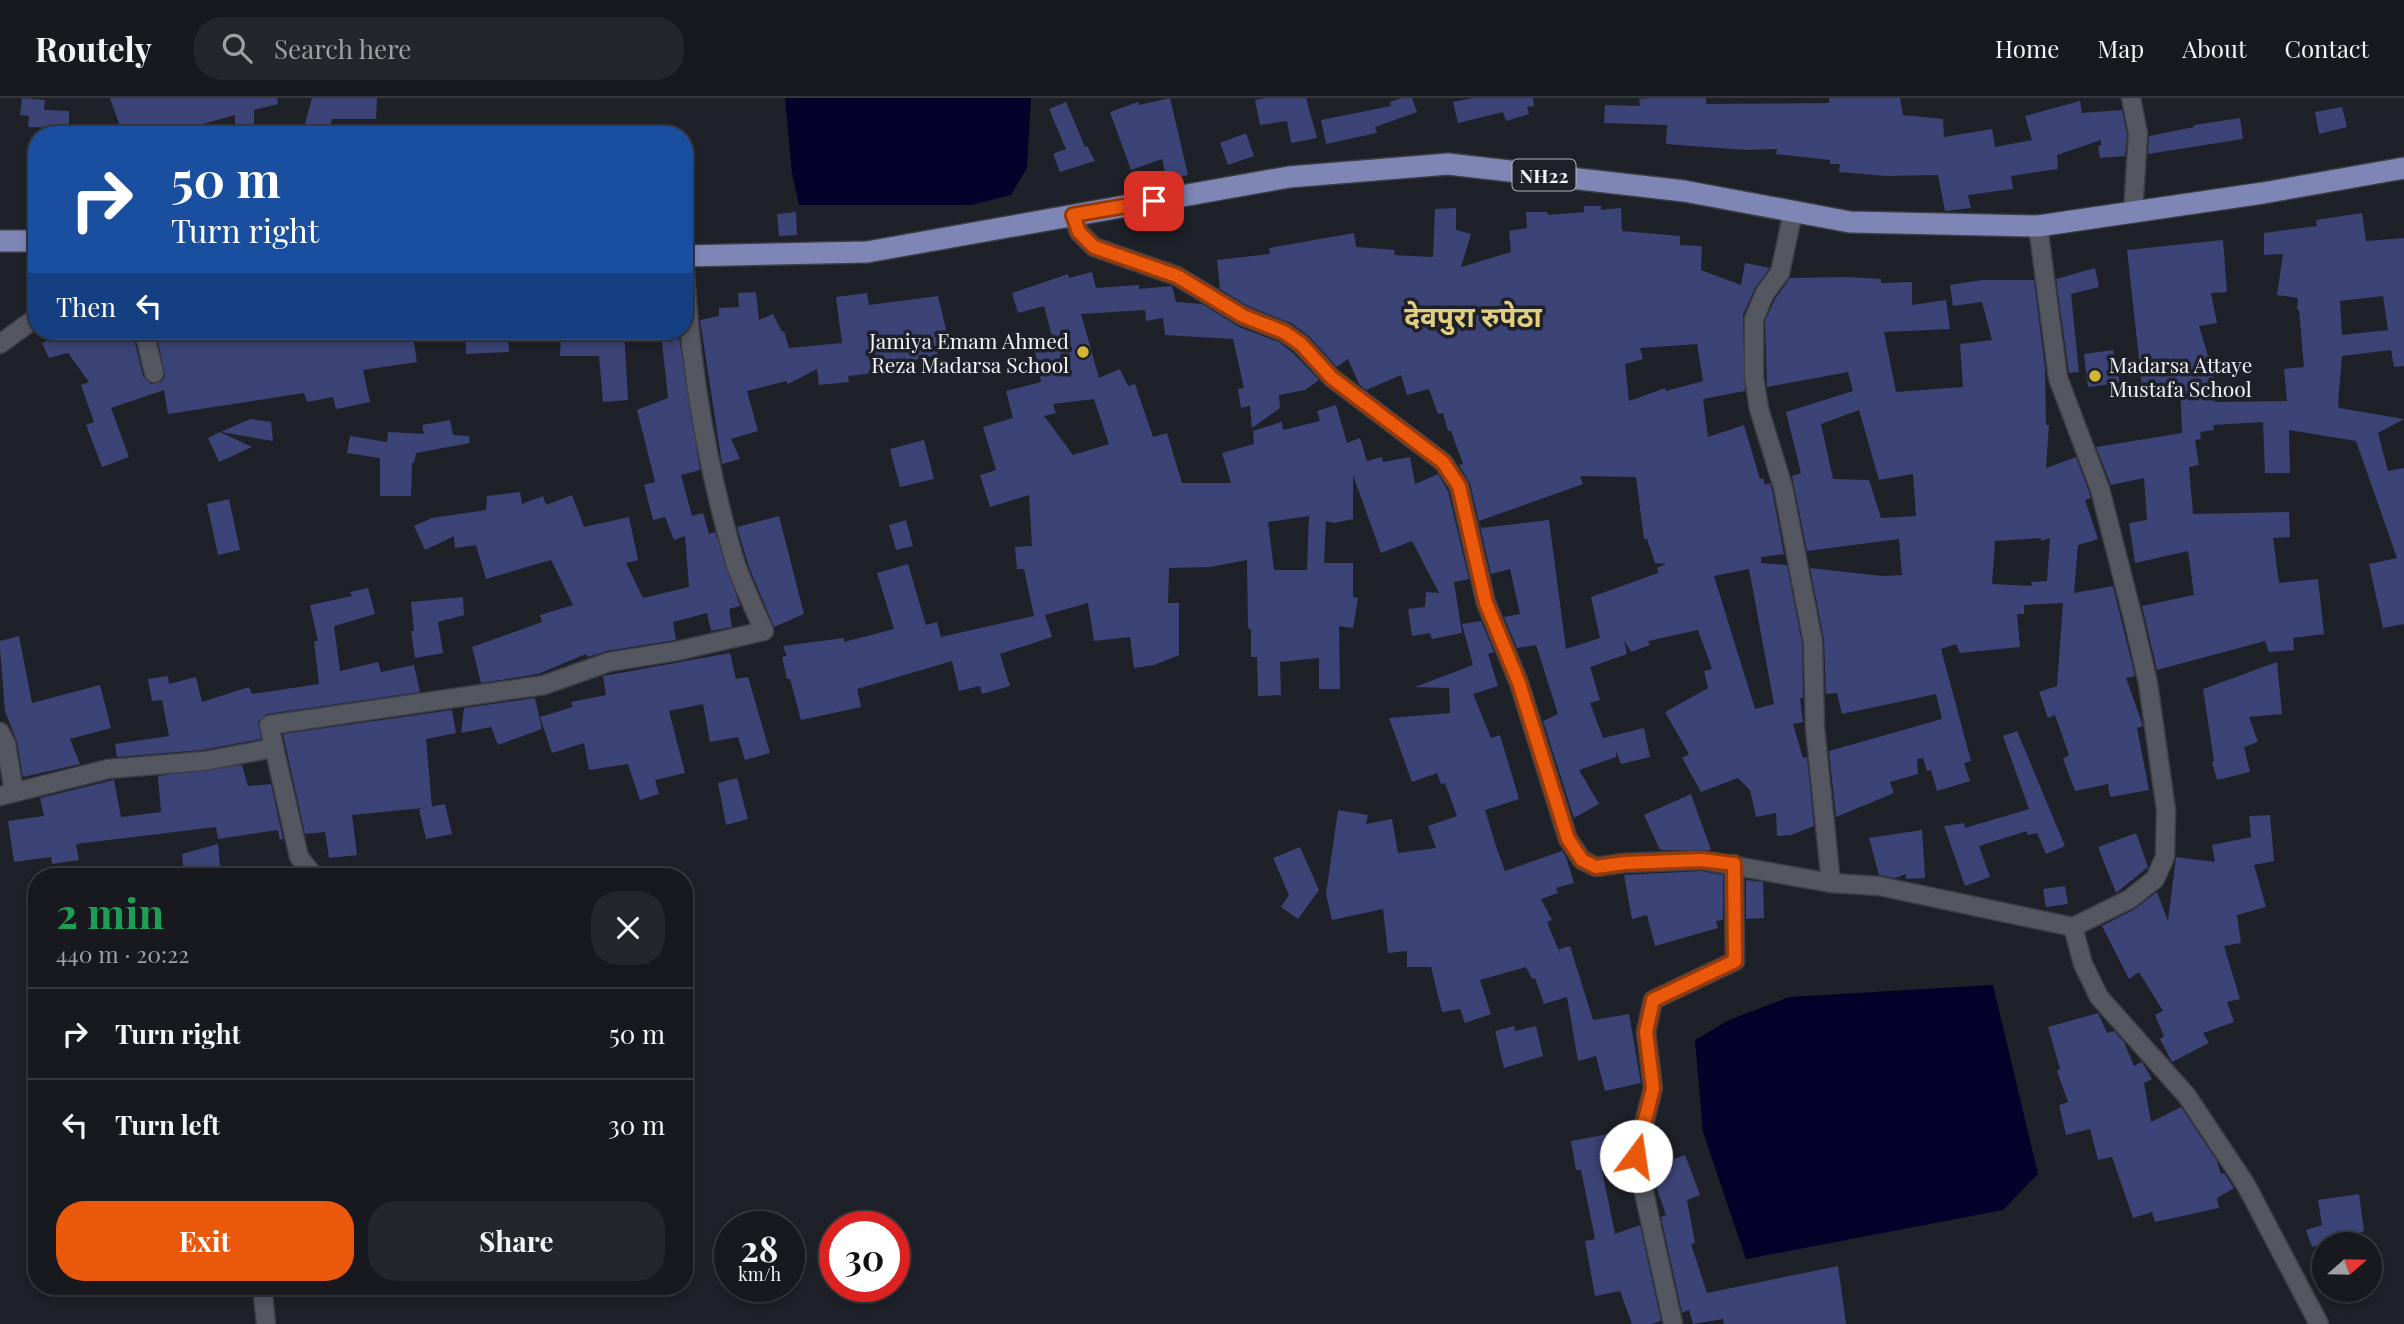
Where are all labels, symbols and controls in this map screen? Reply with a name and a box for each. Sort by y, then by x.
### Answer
search box [194,17,684,80]
text: Routely [35,26,152,70]
icon: search [218,29,256,67]
text: Search here [274,31,411,66]
text: Home [1995,32,2059,64]
text: Map [2097,32,2144,64]
text: About [2182,32,2246,64]
text: Contact [2284,32,2369,64]
text: 50 m [171,145,281,210]
icon: right [56,154,147,245]
road number: NH22 [1512,159,1576,190]
pin [1124,171,1184,231]
icon: arrive [1135,182,1173,220]
text: Turn right [171,208,319,251]
icon: left [130,287,168,325]
text: Then [56,289,116,324]
district label: देवपुरा रुपेठा [1404,297,1543,335]
place label: Jamiya Emam Ahmed Reza Madarsa School [868,326,1069,378]
marker: Jamiya Emam Ahmed Reza Madarsa School [1075,344,1091,360]
place label: Madarsa Attaye Mustafa School [2109,350,2252,402]
marker: Madarsa Attaye Mustafa School [2087,368,2103,384]
text: 2 min [56,884,164,940]
button: close [591,891,665,965]
text: 440 m · 20:22 [56,938,189,969]
icon: right [56,1015,94,1053]
text: Turn right [115,1016,241,1051]
text: 50 m [609,1016,665,1051]
icon: left [56,1106,94,1144]
text: Turn left [115,1107,220,1142]
text: 30 m [608,1107,665,1142]
position arrow [1599,1119,1673,1193]
button: Exit [56,1201,354,1281]
button: Share [368,1201,665,1281]
speed limit sign: 30 [819,1211,910,1302]
text: 28 [741,1224,778,1271]
north arrow [2312,1232,2382,1302]
map controls [2312,1232,2382,1302]
text: km/h [738,1262,781,1286]

